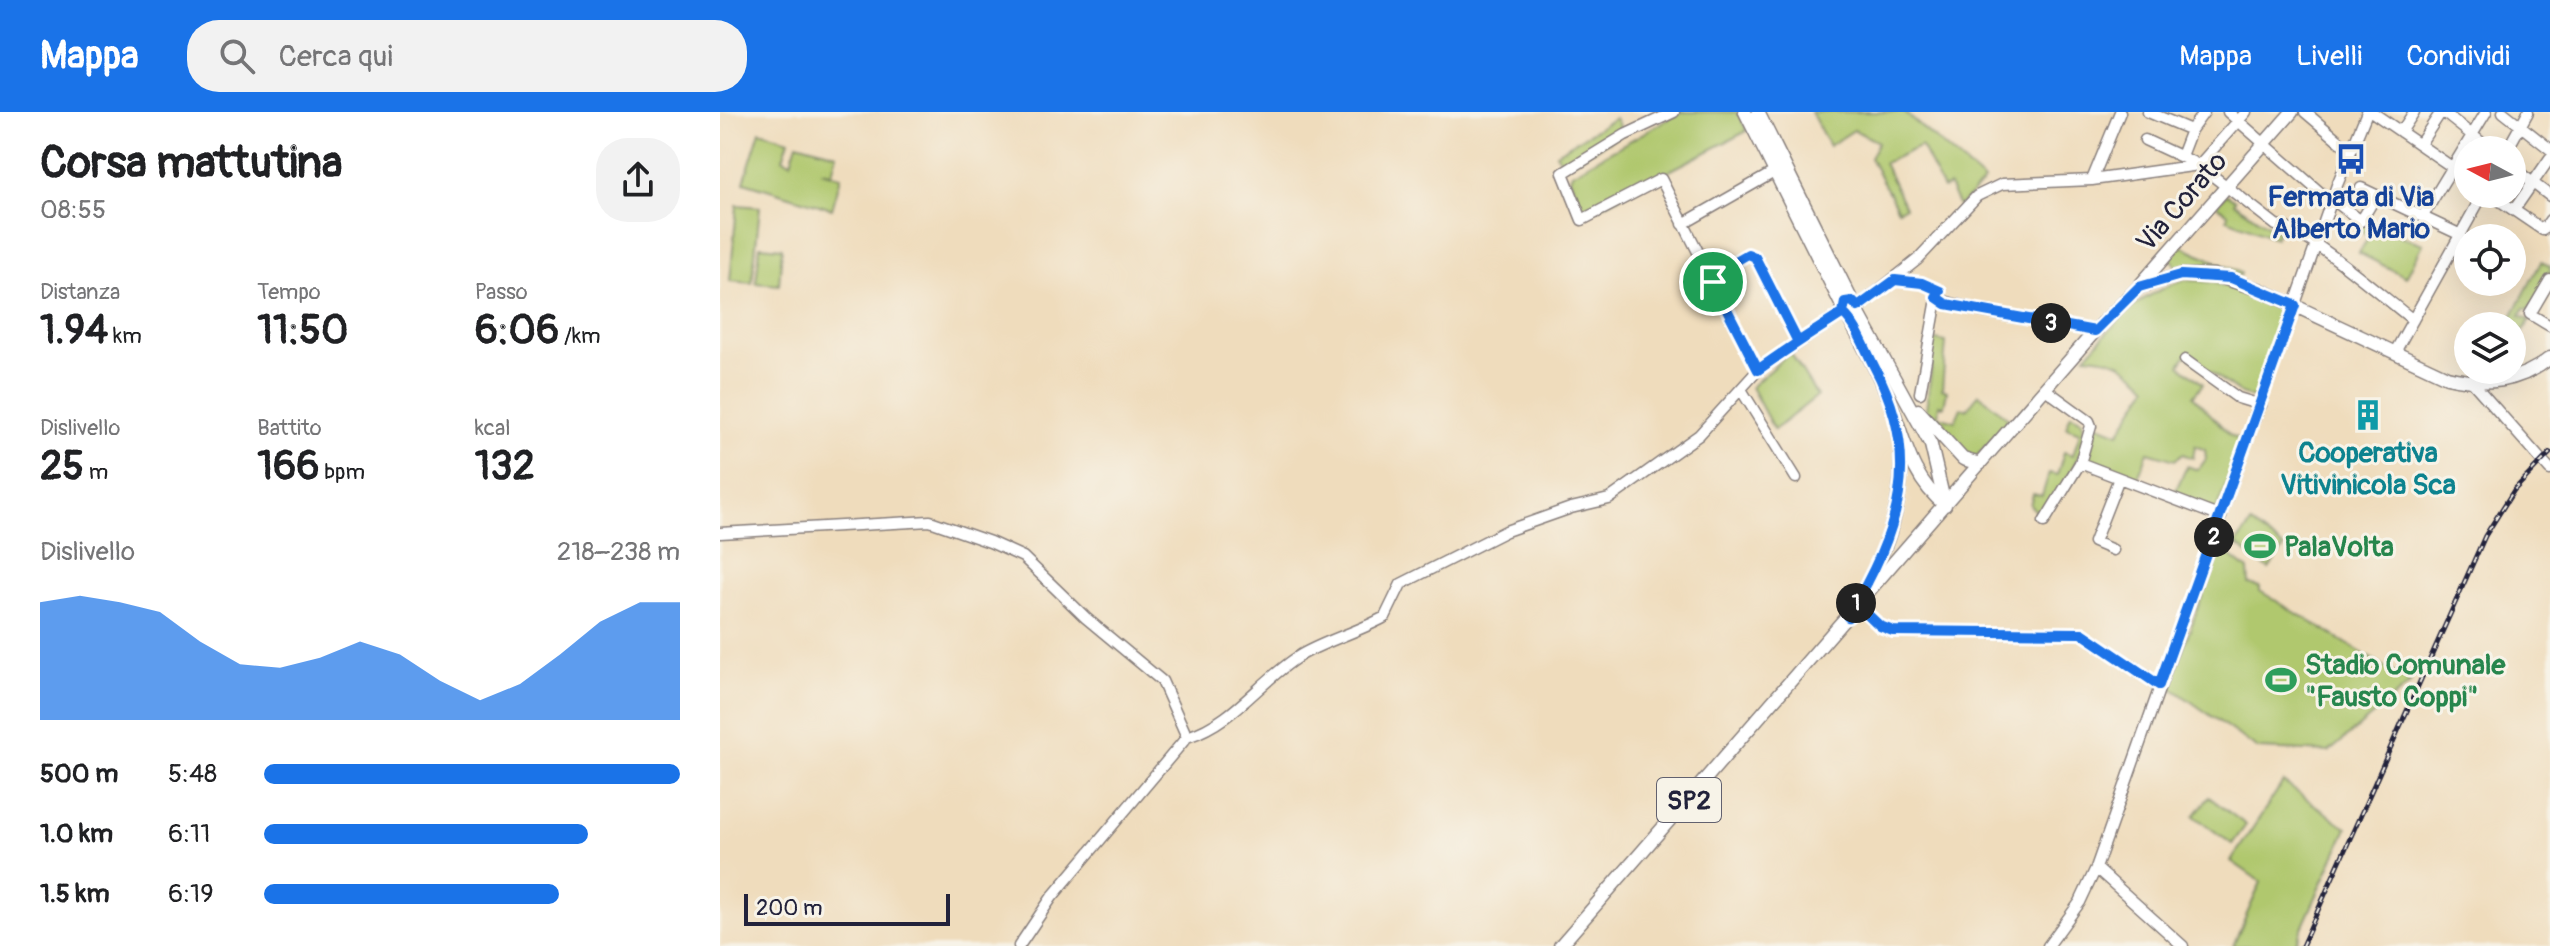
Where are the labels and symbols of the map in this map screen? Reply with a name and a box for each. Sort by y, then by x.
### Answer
north arrow [2454,136,2526,208]
bus stop icon: Fermata di Via Alberto Mario [2334,142,2368,176]
street label: Via Corato [2129,145,2235,259]
place label: Fermata di Via Alberto Mario [2268,180,2434,247]
pin [1679,248,1747,316]
pin: 3 [2031,303,2071,343]
building icon: Cooperativa Vitivinicola Sca [2351,398,2385,432]
place label: Cooperativa Vitivinicola Sca [2280,436,2456,503]
pin: 2 [2194,517,2234,557]
sports icon: PalaVolta [2243,529,2277,563]
place label: PalaVolta [2284,530,2394,565]
pin: 1 [1836,583,1876,623]
place label: Stadio Comunale "Fausto Coppi" [2305,648,2506,715]
sports icon: Stadio Comunale "Fausto Coppi" [2264,663,2298,697]
road number: SP2 [1657,778,1721,822]
scale bar [744,890,950,926]

